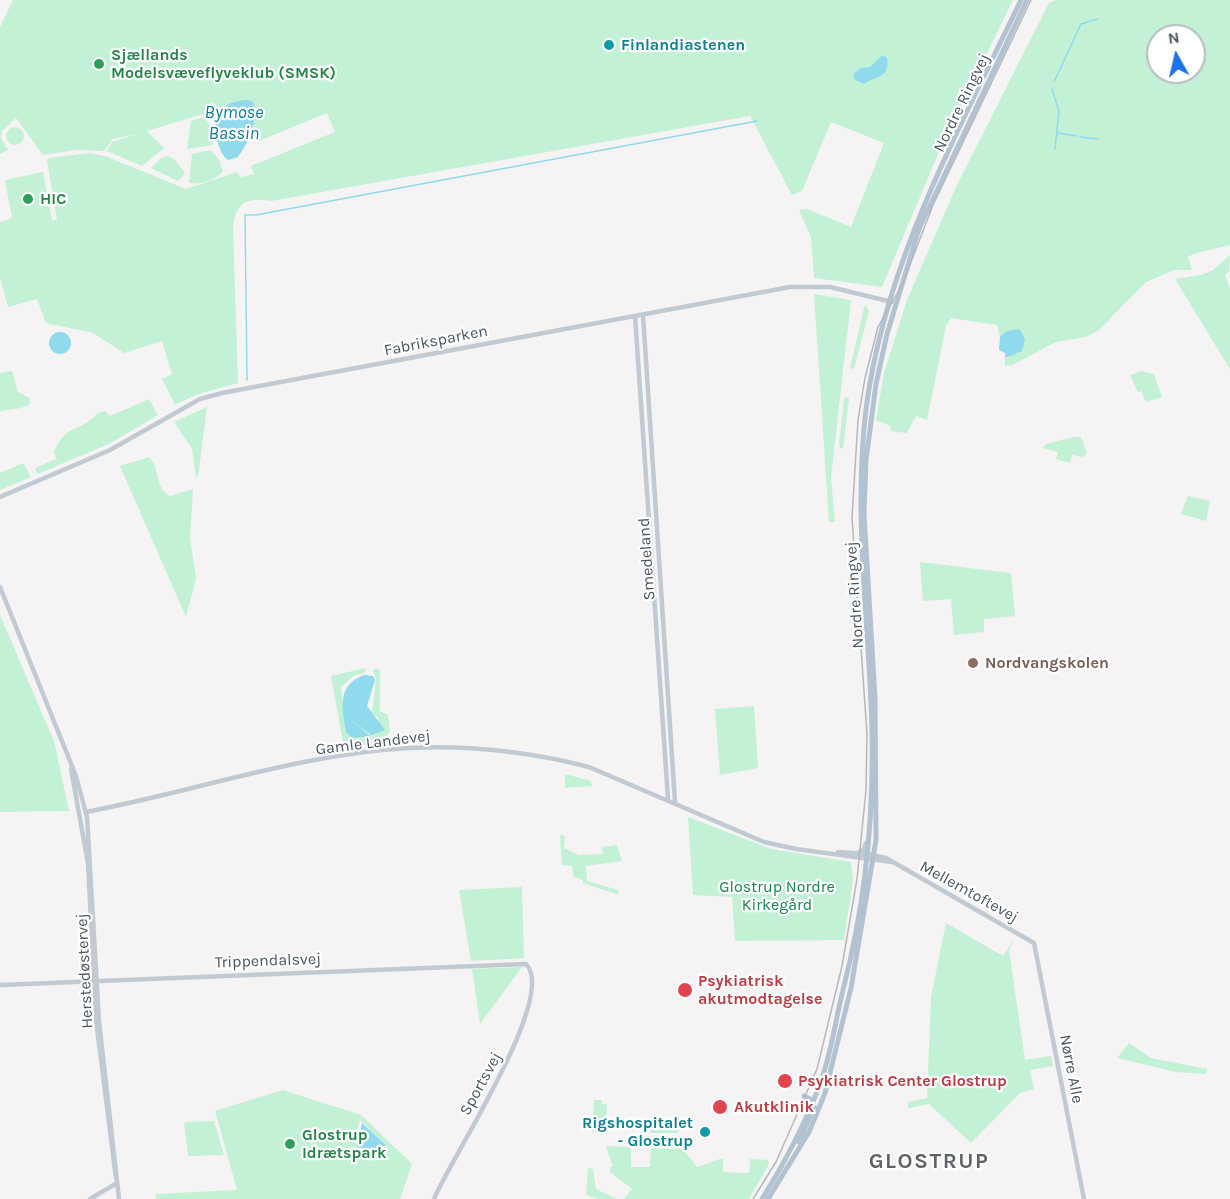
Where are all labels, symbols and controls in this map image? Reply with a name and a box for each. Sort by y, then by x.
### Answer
north arrow [1146,24,1206,84]
text: N [1167,27,1181,48]
place label: Finlandiastenen [621,35,745,55]
marker: Finlandiastenen [602,38,616,52]
place label: Sjællands Modelsvæveflyveklub (SMSK) [111,45,336,83]
street label: Nordre Ringvej [930,51,994,155]
marker: Sjællands Modelsvæveflyveklub (SMSK) [92,57,106,71]
water label: Bymose Bassin [205,102,263,144]
place label: HIC [40,189,66,209]
marker: HIC [21,192,35,206]
street label: Fabriksparken [383,322,489,360]
street label: Smedeland [635,517,659,601]
street label: Nordre Ringvej [842,541,868,649]
place label: Nordvangskolen [985,653,1109,673]
marker: Nordvangskolen [966,656,980,670]
street label: Gamle Landevej [315,726,431,760]
street label: Mellemtoftevej [916,857,1022,927]
park label: Glostrup Nordre Kirkegård [719,877,835,915]
street label: Herstedøstervej [72,913,98,1029]
street label: Trippendalsvej [214,950,322,972]
place label: Psykiatrisk akutmodtagelse [698,971,822,1009]
marker: Psykiatrisk akutmodtagelse [676,981,694,999]
street label: Nørre Alle [1055,1033,1087,1105]
street label: Sportsvej [456,1049,506,1119]
place label: Psykiatrisk Center Glostrup [798,1071,1007,1091]
marker: Psykiatrisk Center Glostrup [776,1072,794,1090]
place label: Akutklinik [734,1097,814,1117]
marker: Akutklinik [711,1098,729,1116]
place label: Rigshospitalet - Glostrup [582,1113,693,1151]
place label: Glostrup Idrætspark [302,1125,386,1163]
marker: Rigshospitalet - Glostrup [698,1125,712,1139]
marker: Glostrup Idrætspark [283,1137,297,1151]
district label: GLOSTRUP [869,1149,989,1175]

